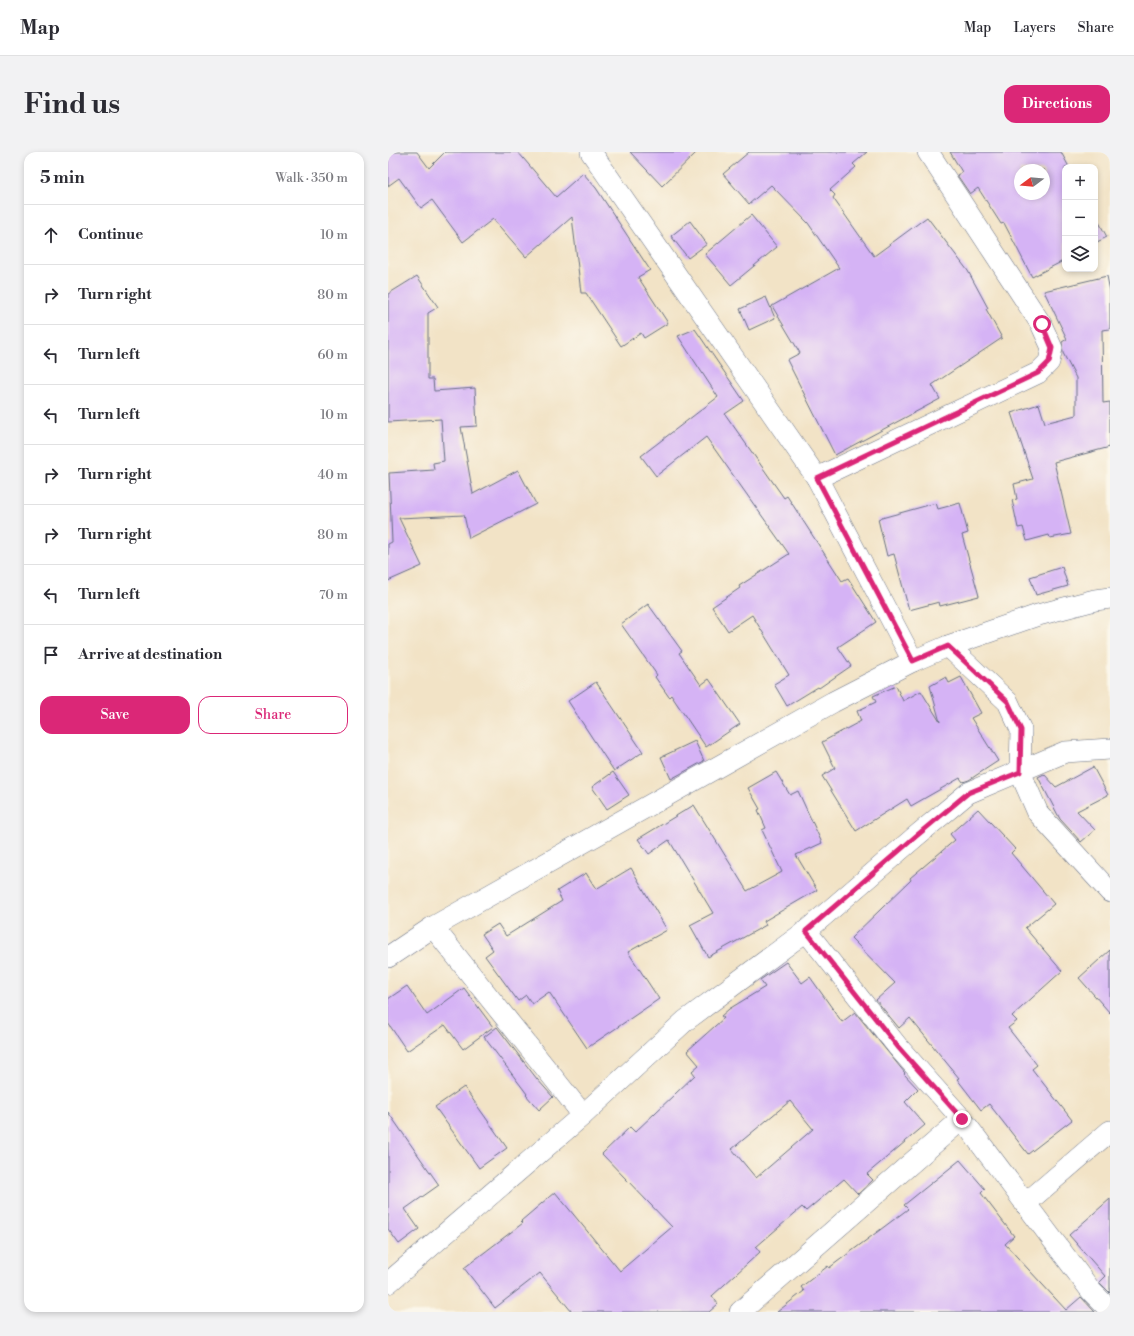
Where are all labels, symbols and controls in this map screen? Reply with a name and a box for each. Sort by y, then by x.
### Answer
text: Map [20,16,60,40]
text: Map [964,19,991,37]
text: Layers [1013,19,1056,37]
text: Share [1078,19,1114,37]
button: Directions [1004,85,1110,123]
text: Find us [24,87,120,122]
north arrow [1014,164,1050,200]
map controls [1062,164,1098,272]
button: + [1062,164,1098,200]
text: 5 min [40,167,85,189]
text: Walk · 350 m [275,170,348,186]
button: − [1062,200,1098,236]
icon: ahead [40,224,62,246]
text: Continue [78,225,143,244]
text: 10 m [320,227,348,243]
button: layers [1062,236,1098,272]
icon: right [40,284,62,306]
text: Turn right [78,285,152,304]
text: 80 m [317,287,348,303]
route start [1033,315,1051,333]
icon: left [40,344,62,366]
text: Turn left [78,345,140,364]
text: 60 m [317,347,348,363]
icon: left [40,404,62,426]
text: Turn left [78,405,140,424]
text: 10 m [320,407,348,423]
icon: right [40,464,62,486]
text: Turn right [78,465,152,484]
text: 40 m [318,467,348,483]
icon: right [40,524,62,546]
text: Turn right [78,525,152,544]
text: 80 m [317,527,348,543]
icon: left [40,584,62,606]
text: Turn left [78,585,140,604]
text: 70 m [319,587,348,603]
icon: arrive [40,644,62,666]
text: Arrive at destination [78,645,222,664]
button: Save [40,696,190,734]
button: Share [198,696,348,734]
route end [953,1110,971,1128]

